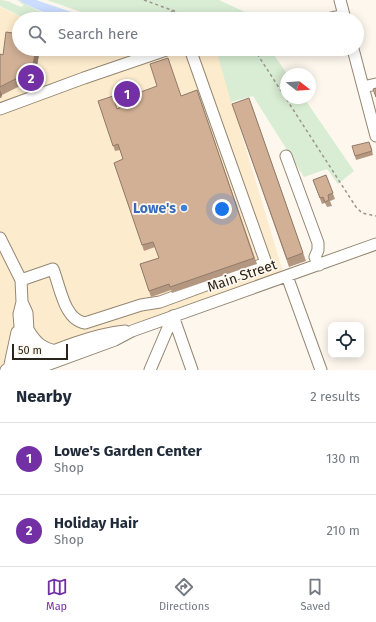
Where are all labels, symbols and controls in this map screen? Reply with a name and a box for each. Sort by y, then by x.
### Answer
search box [12,12,364,56]
icon: search [26,23,48,45]
text: Search here [58,25,138,43]
pin: 2 [18,63,44,93]
north arrow [280,68,316,104]
pin: 1 [114,79,140,109]
your location [212,199,232,219]
place label: Lowe's [133,200,176,217]
marker: Lowe's [179,203,189,213]
street label: Main Street [205,256,280,296]
map controls [328,322,364,358]
button: locate [328,322,364,358]
scale bar [12,342,68,361]
text: 50 m [18,344,42,357]
text: Nearby [16,386,71,407]
text: 2 results [310,389,360,404]
text: Lowe's Garden Center [54,442,202,460]
text: 1 [26,451,32,466]
text: 130 m [326,451,360,466]
text: Shop [54,460,84,475]
text: Holiday Hair [54,514,138,532]
text: 2 [26,523,32,538]
text: 210 m [326,523,360,538]
text: Shop [54,532,84,547]
tab: Map [46,576,68,613]
tab: Directions [159,576,209,613]
tab: Saved [301,576,330,613]

